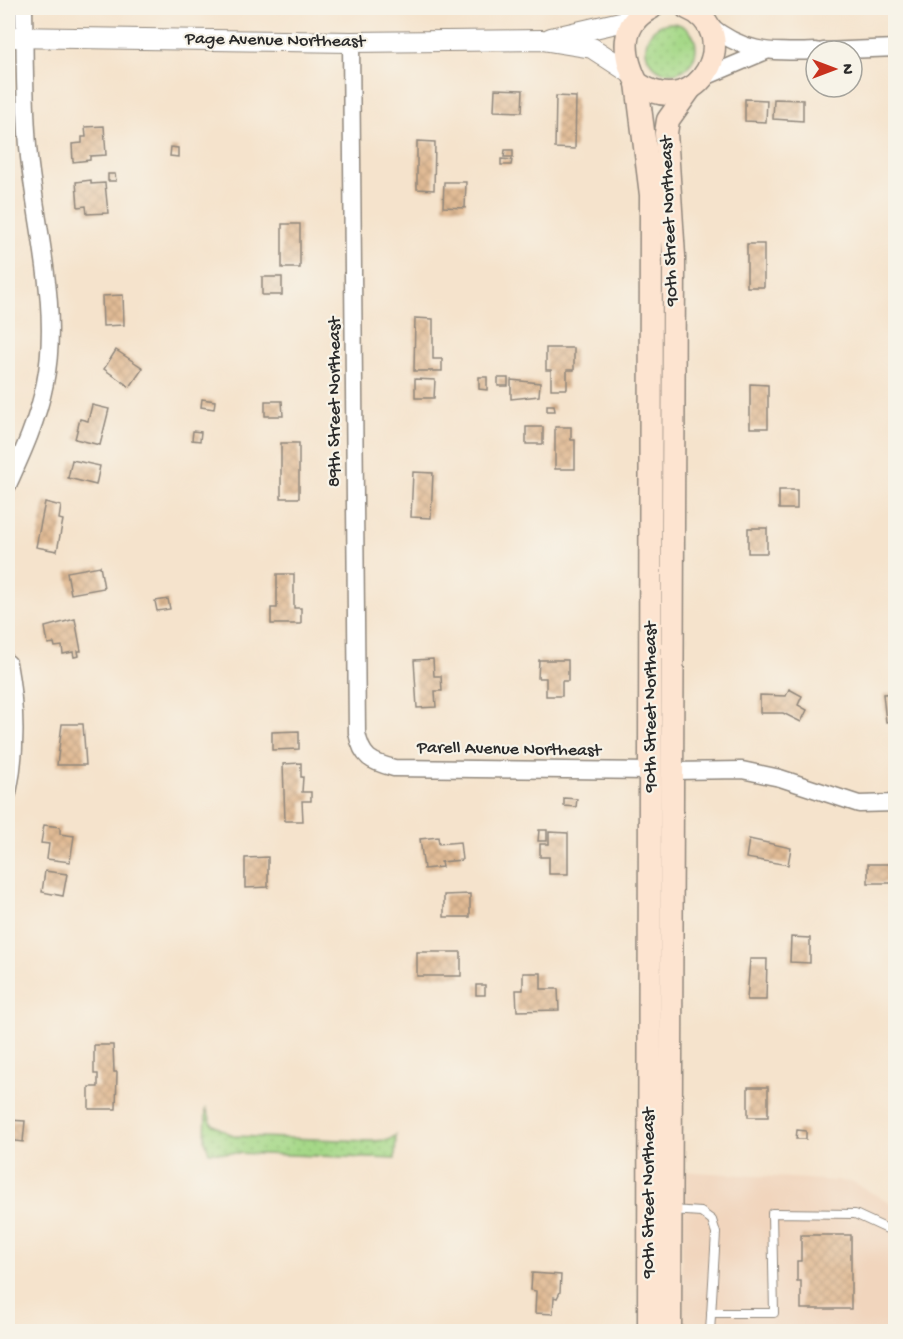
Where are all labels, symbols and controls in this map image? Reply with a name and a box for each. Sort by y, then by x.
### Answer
street label: Page Avenue Northeast [184,29,367,53]
north arrow [804,39,864,99]
text: N [836,64,855,75]
street label: 90th Street Northeast [656,134,684,308]
street label: 89th Street Northeast [325,315,346,487]
street label: 90th Street Northeast [641,620,662,793]
street label: Parell Avenue Northeast [416,738,603,762]
street label: 90th Street Northeast [639,1106,660,1279]

